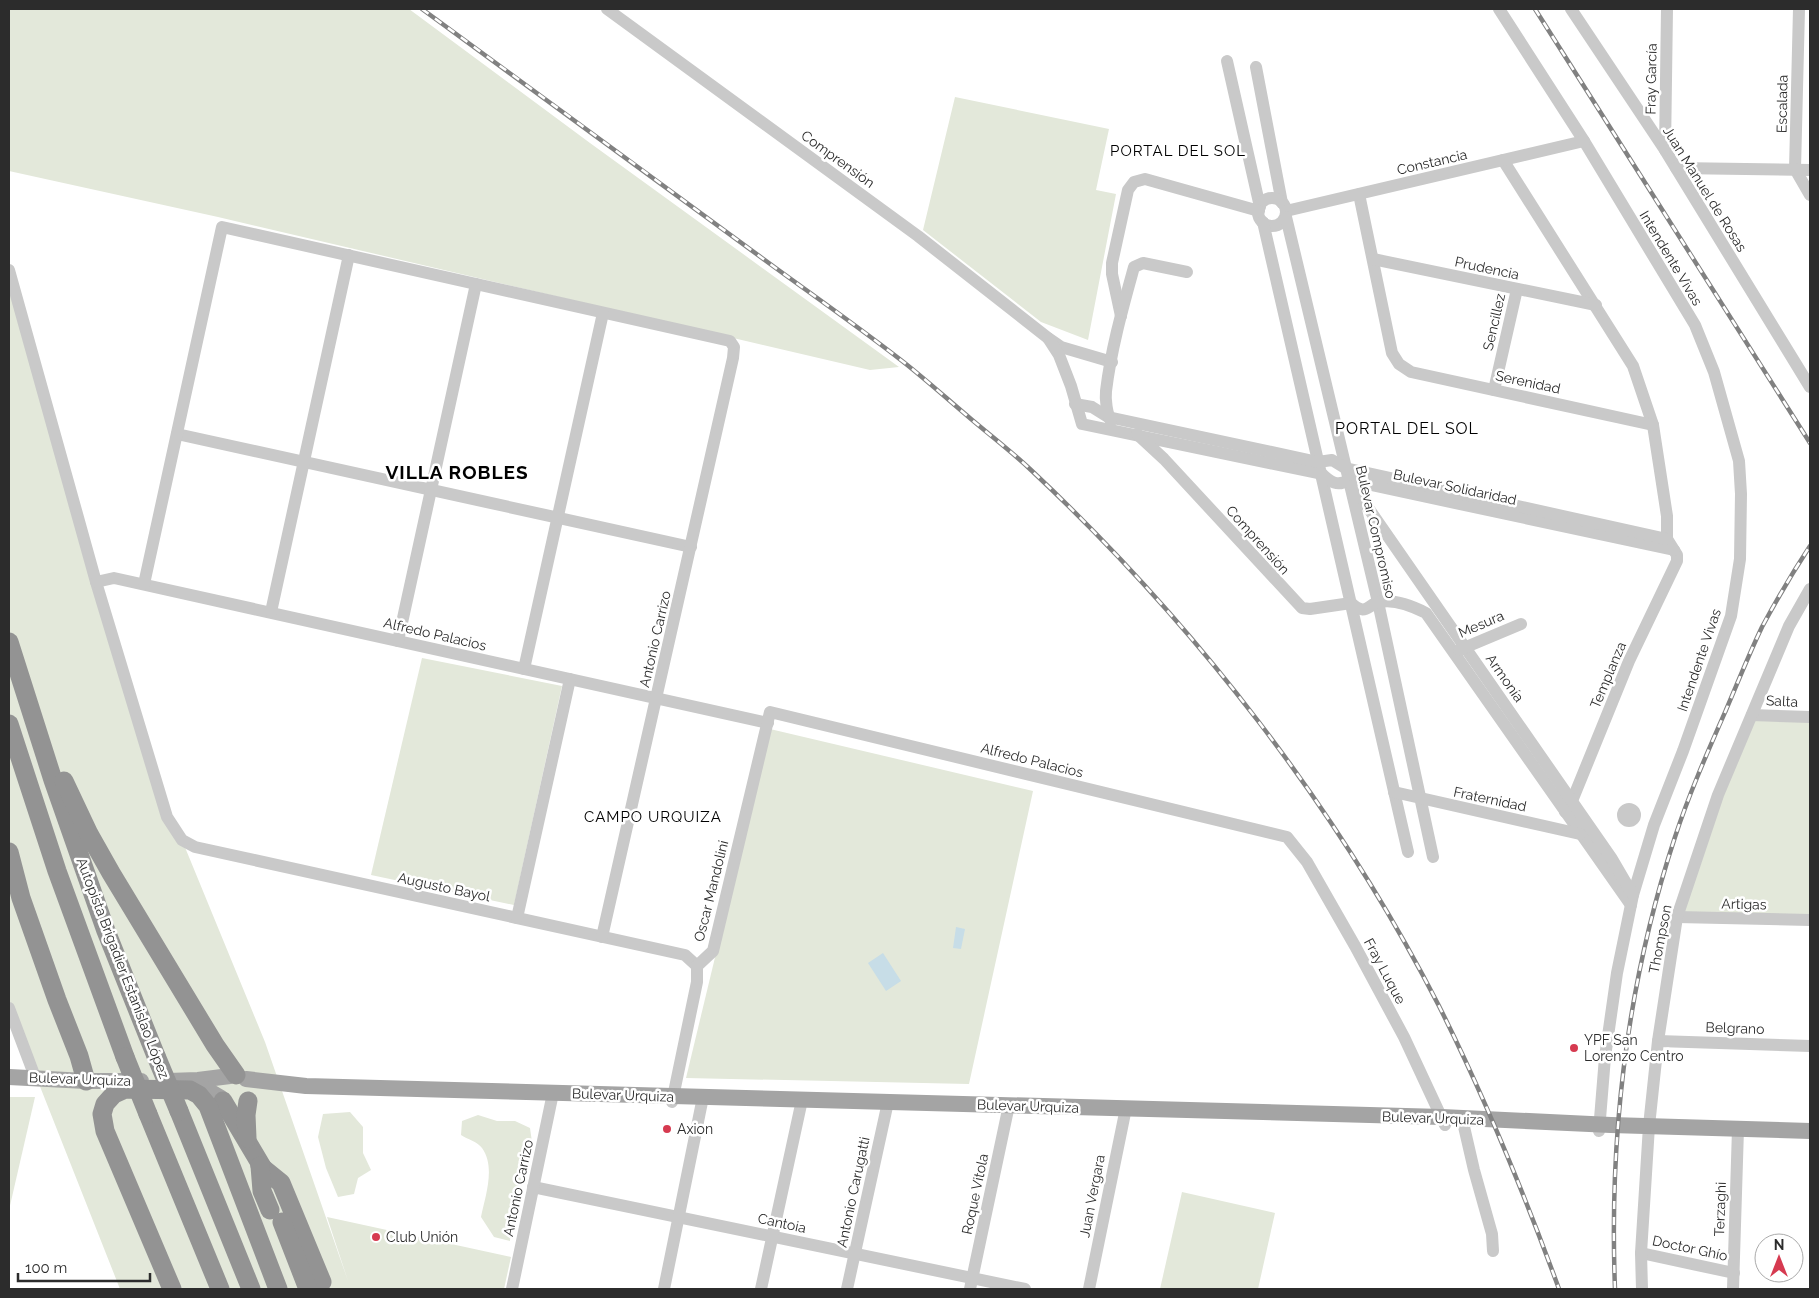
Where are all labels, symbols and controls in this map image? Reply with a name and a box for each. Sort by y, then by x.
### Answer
street label: Fray García [1642,43,1660,115]
street label: Escalada [1773,75,1791,133]
street label: Juan Manuel de Rosas [1660,123,1750,255]
street label: Comprensión [798,127,878,191]
district label: PORTAL DEL SOL [1110,142,1246,160]
street label: Constancia [1395,146,1469,178]
street label: Intendente Vivas [1636,208,1706,308]
street label: Prudencia [1453,253,1521,283]
street label: Sencillez [1480,292,1508,352]
street label: Serenidad [1494,367,1562,397]
district label: PORTAL DEL SOL [1335,419,1479,438]
district label: VILLA ROBLES [385,461,529,483]
street label: Bulevar Compromiso [1353,464,1399,600]
street label: Bulevar Solidaridad [1392,466,1518,508]
street label: Comprensión [1223,502,1293,578]
street label: Antonio Carrizo [636,589,674,689]
street label: Intendente Vivas [1674,606,1724,713]
street label: Mesura [1456,607,1506,641]
street label: Alfredo Palacios [382,614,488,654]
street label: Templanza [1587,639,1629,711]
street label: Armonía [1483,651,1527,705]
street label: Salta [1765,692,1799,710]
street label: Alfredo Palacios [979,740,1085,781]
street label: Fraternidad [1452,783,1528,815]
district label: CAMPO URQUIZA [584,808,722,826]
street label: Oscar Mandolini [691,839,731,943]
street label: Autopista Brigadier Estanislao López [73,855,173,1081]
street label: Augusto Bayol [396,869,492,905]
street label: Artigas [1721,896,1767,912]
street label: Thompson [1645,903,1675,975]
street label: Fray Luque [1361,935,1409,1007]
street label: Belgrano [1705,1019,1765,1037]
place label: YPF San Lorenzo Centro [1584,1032,1684,1064]
marker: YPF San Lorenzo Centro [1568,1042,1580,1054]
street label: Bulevar Urquiza [29,1069,131,1089]
street label: Bulevar Urquiza [572,1085,674,1105]
street label: Bulevar Urquiza [977,1096,1079,1116]
street label: Bulevar Urquiza [1382,1108,1484,1128]
place label: Axion [677,1121,713,1137]
marker: Axion [661,1123,673,1135]
street label: Antonio Carugatti [833,1135,873,1249]
street label: Antonio Carrizo [500,1138,536,1238]
street label: Roque Vitola [959,1152,991,1236]
street label: Juan Vergara [1076,1153,1108,1239]
street label: Terzaghi [1711,1181,1729,1237]
street label: Cantoia [756,1210,808,1236]
place label: Club Unión [386,1229,458,1245]
marker: Club Unión [370,1231,382,1243]
street label: Doctor Ghío [1651,1232,1729,1264]
north arrow [1754,1233,1804,1283]
text: N [1774,1237,1784,1253]
scale bar [18,1250,150,1282]
text: 100 m [25,1259,67,1277]

